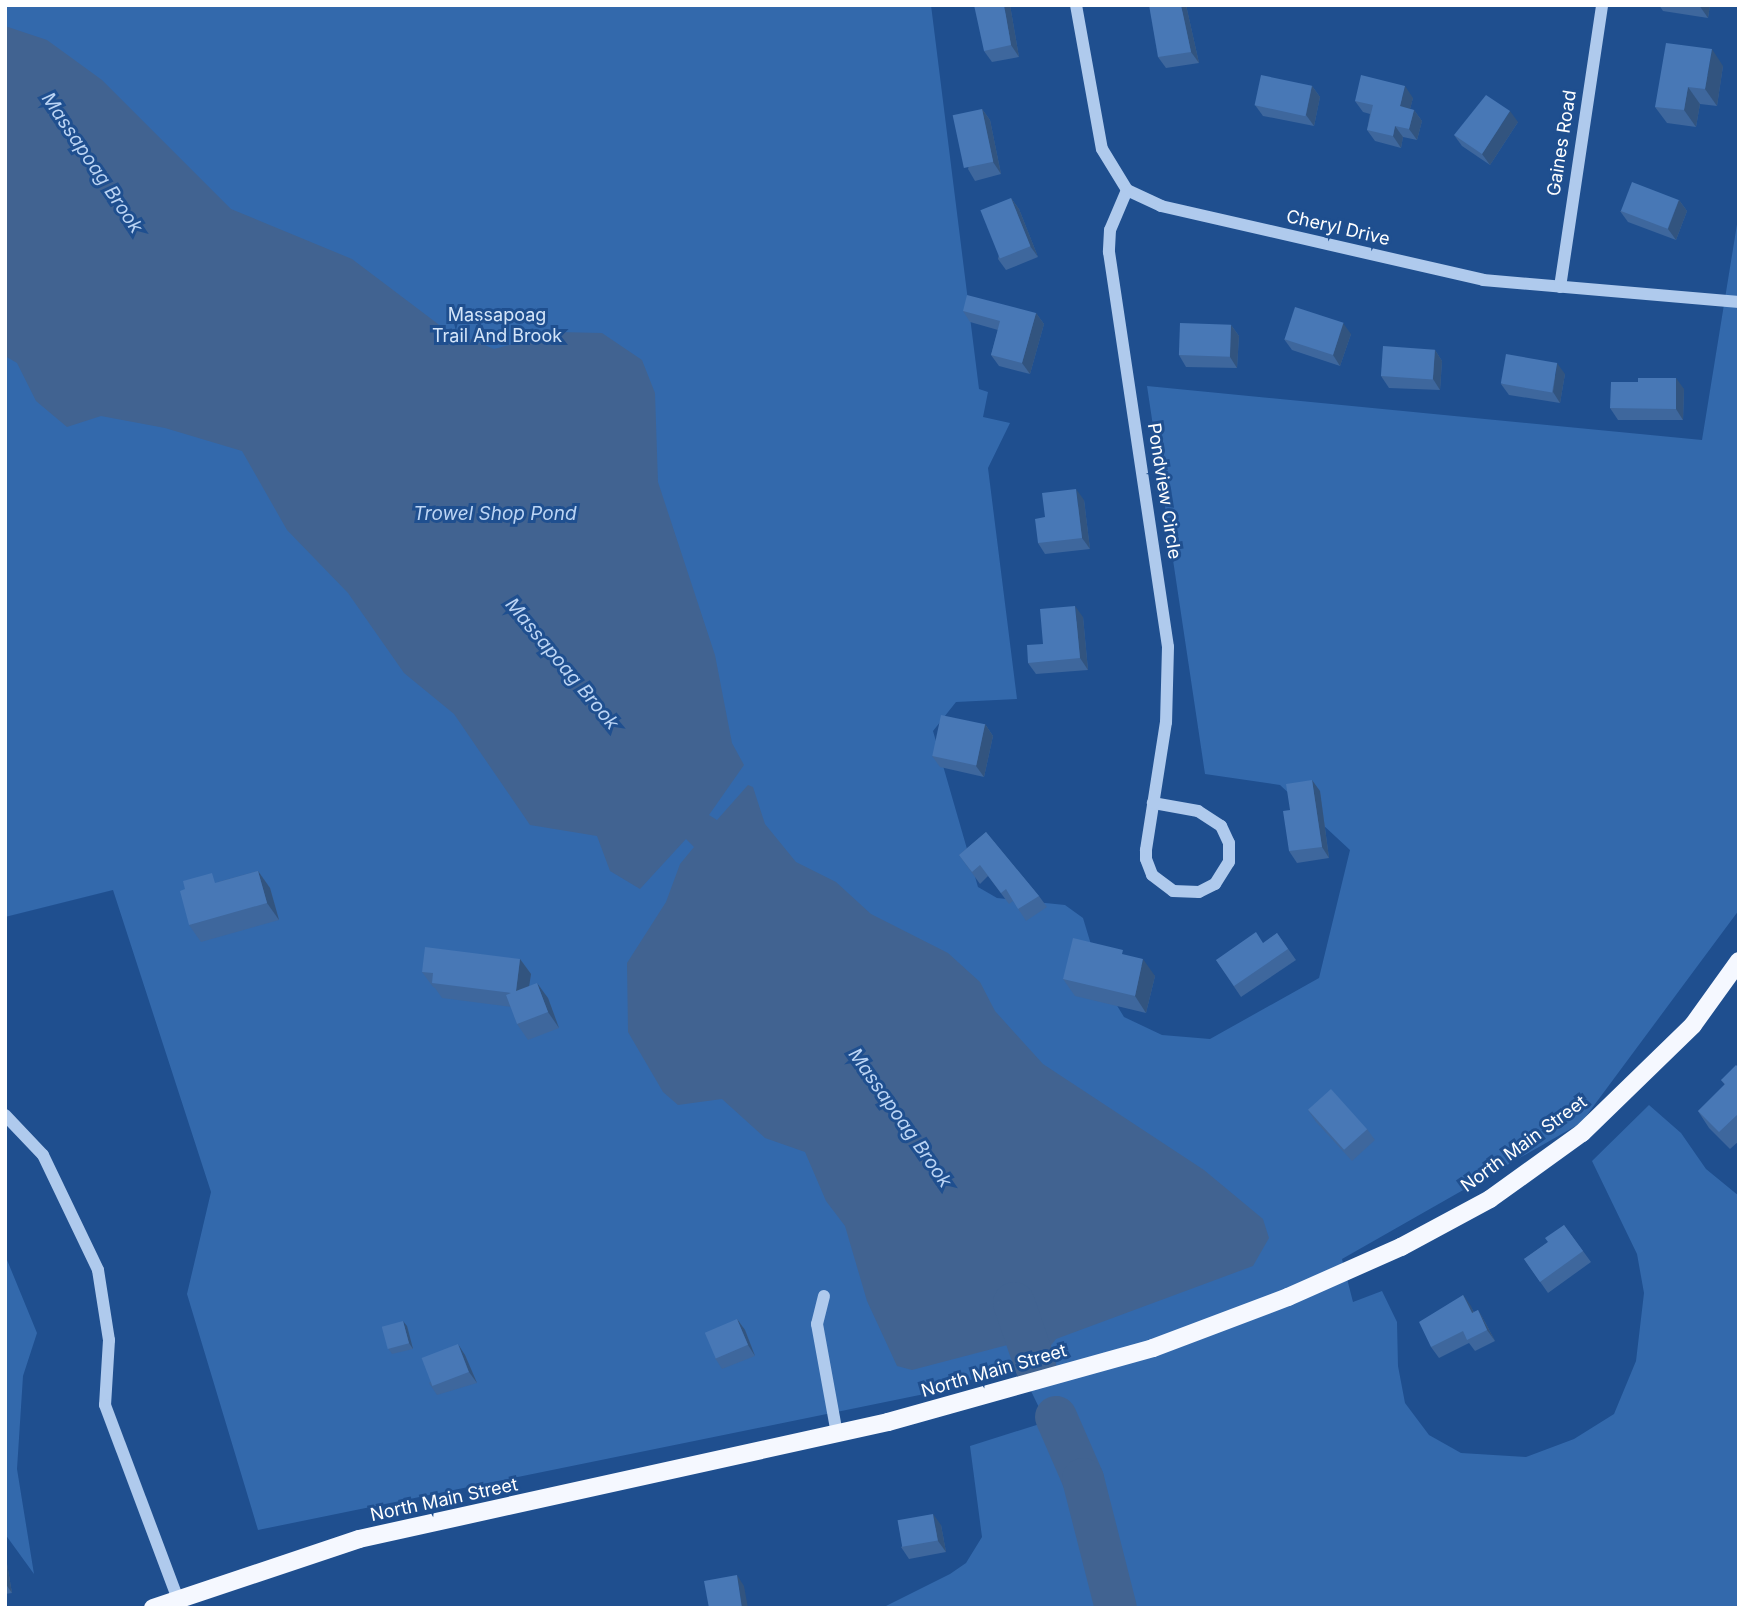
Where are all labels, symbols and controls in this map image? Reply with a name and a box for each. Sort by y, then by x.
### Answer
water label: Massapoag Brook [36,88,148,238]
street label: Gaines Road [1543,88,1581,198]
street label: Cheryl Drive [1284,206,1392,250]
park label: Massapoag Trail And Brook [432,305,562,348]
street label: Pondview Circle [1143,421,1185,561]
water label: Trowel Shop Pond [413,503,577,525]
water label: Massapoag Brook [500,594,624,734]
water label: Massapoag Brook [843,1044,957,1192]
street label: North Main Street [1457,1091,1591,1197]
street label: North Main Street [919,1340,1069,1402]
street label: North Main Street [368,1474,520,1526]

